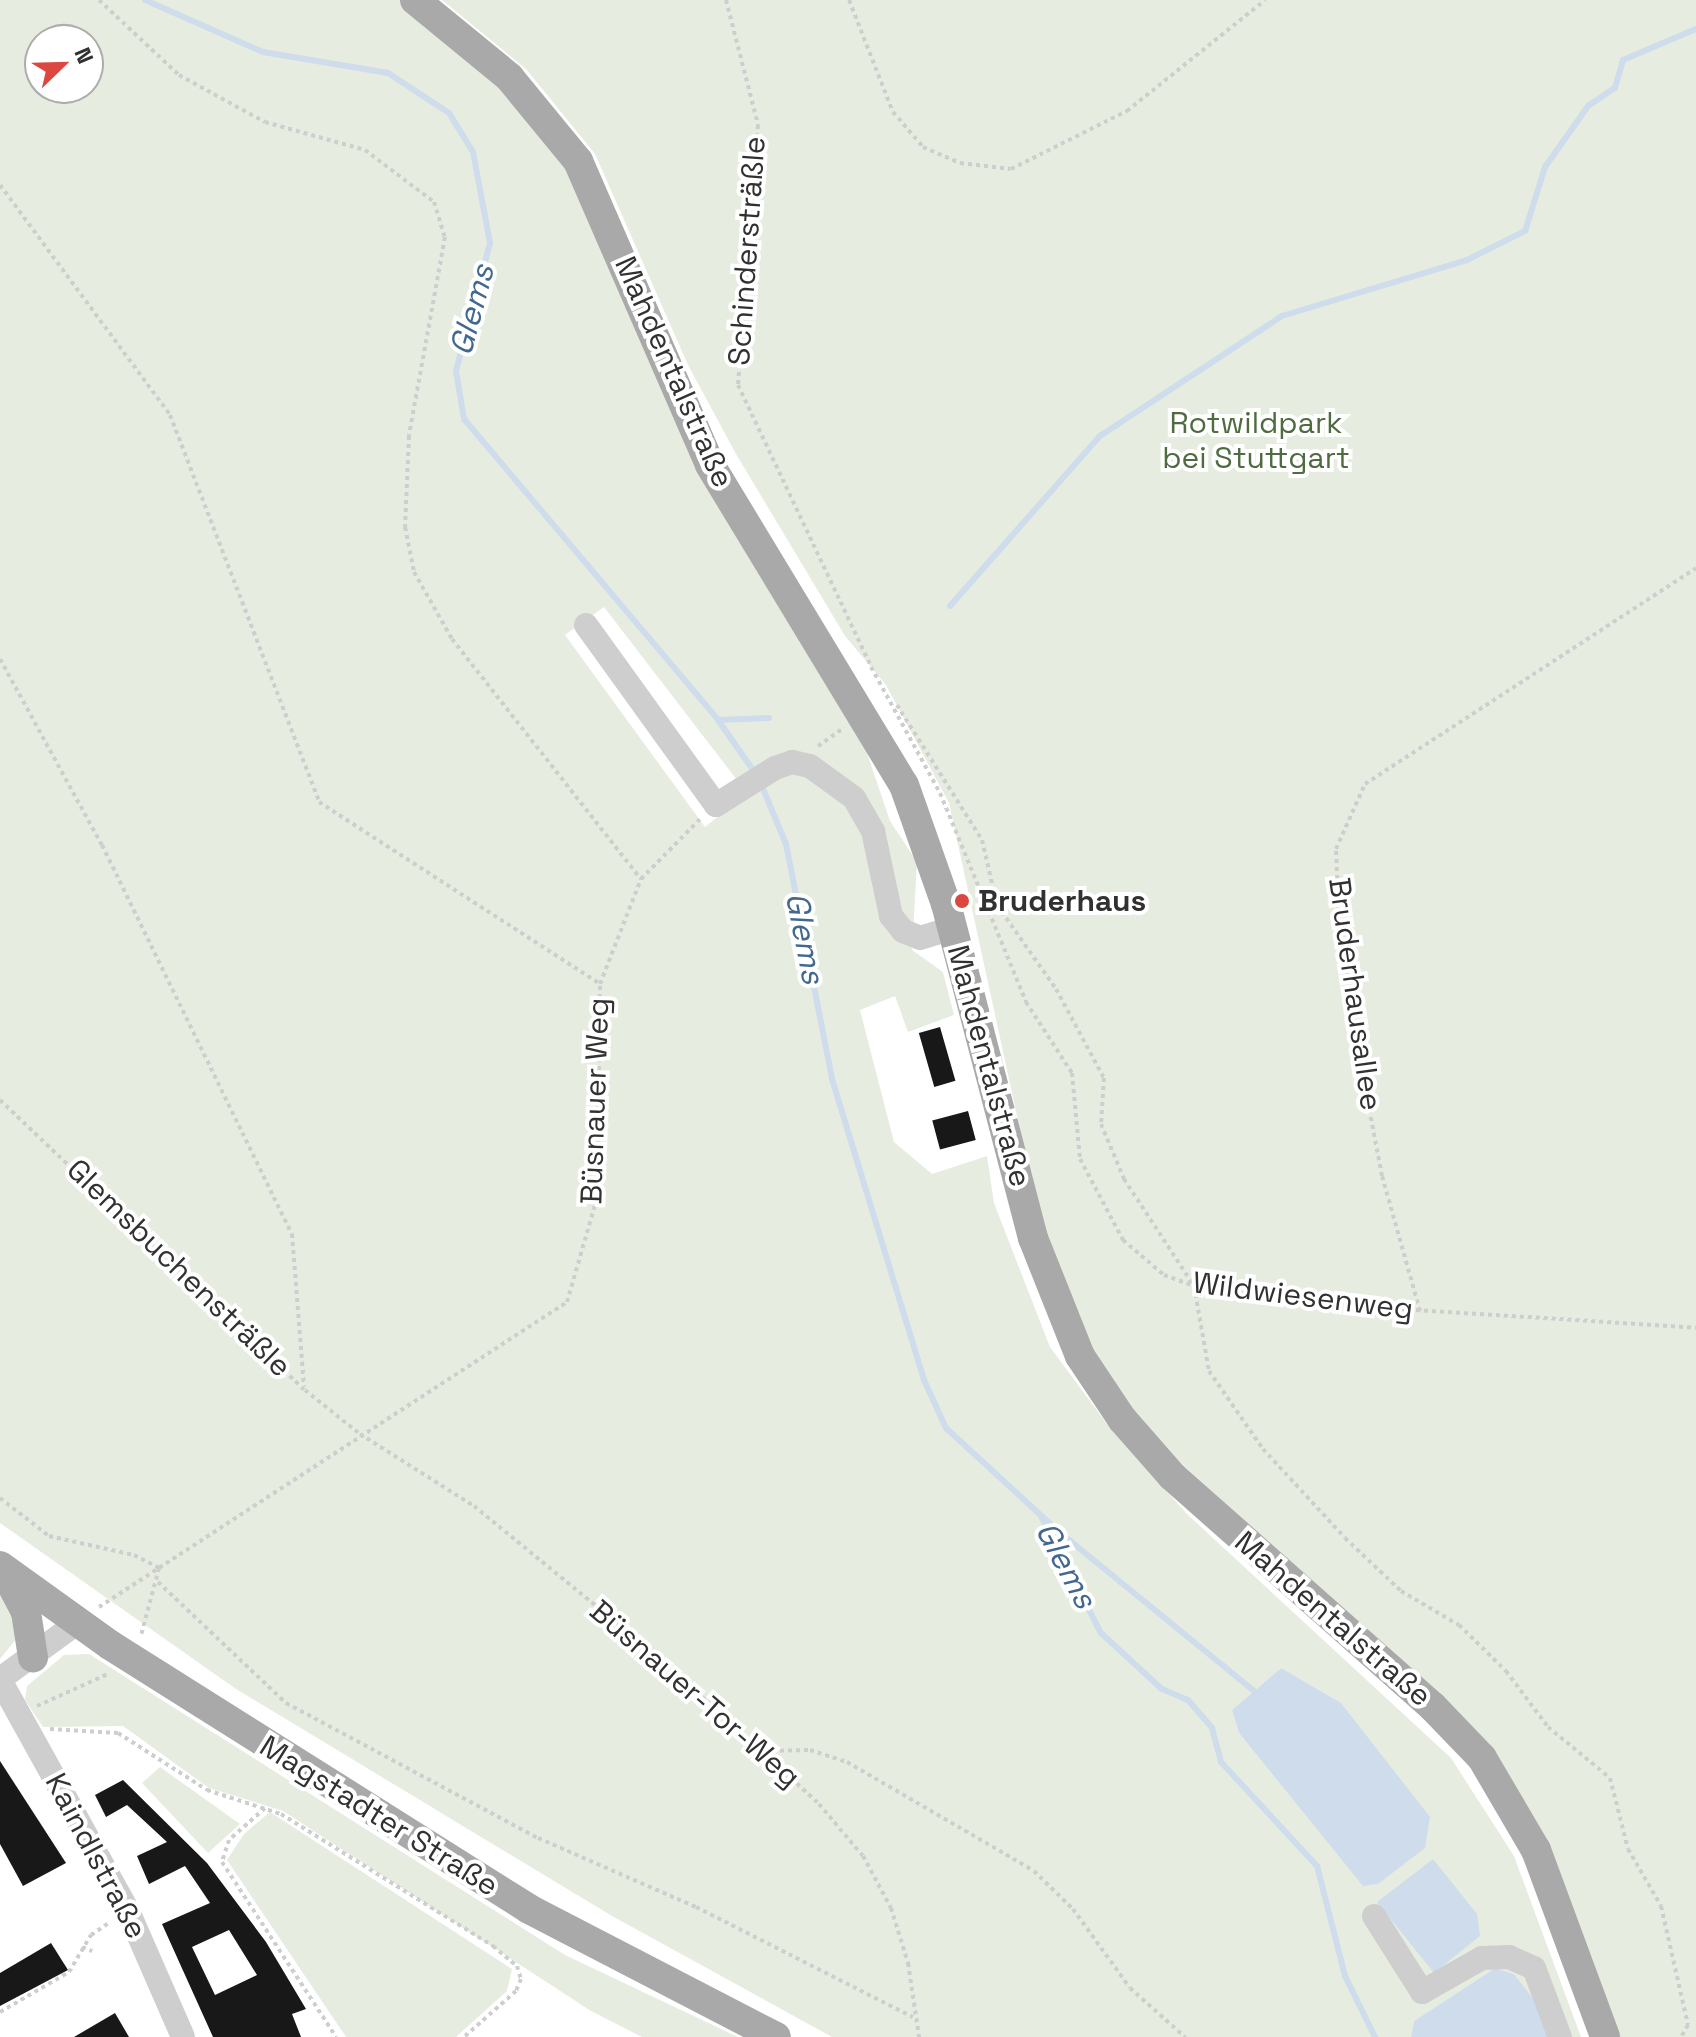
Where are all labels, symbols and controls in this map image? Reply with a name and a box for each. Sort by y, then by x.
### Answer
north arrow [24,24,104,104]
text: N [68,43,100,68]
street label: Schindersträßle [721,135,773,367]
street label: Mahdentalstraße [607,251,741,493]
water label: Glems [442,260,502,360]
park label: Rotwildpark bei Stuttgart [1162,405,1350,476]
street label: Bruderhausallee [1321,875,1389,1113]
place label: Bruderhaus [978,883,1146,919]
water label: Glems [777,889,833,987]
marker: Bruderhaus [953,892,971,910]
street label: Mahdentalstraße [939,941,1039,1191]
street label: Büsnauer Weg [573,997,617,1205]
street label: Glemsbuchensträßle [59,1152,299,1384]
street label: Wildwiesenweg [1191,1265,1415,1327]
water label: Glems [1027,1515,1105,1615]
street label: Mahdentalstraße [1227,1524,1439,1714]
street label: Büsnauer-Tor-Weg [582,1593,808,1795]
street label: Magstadter Straße [253,1728,505,1904]
street label: Kaindlstraße [37,1767,155,1945]

